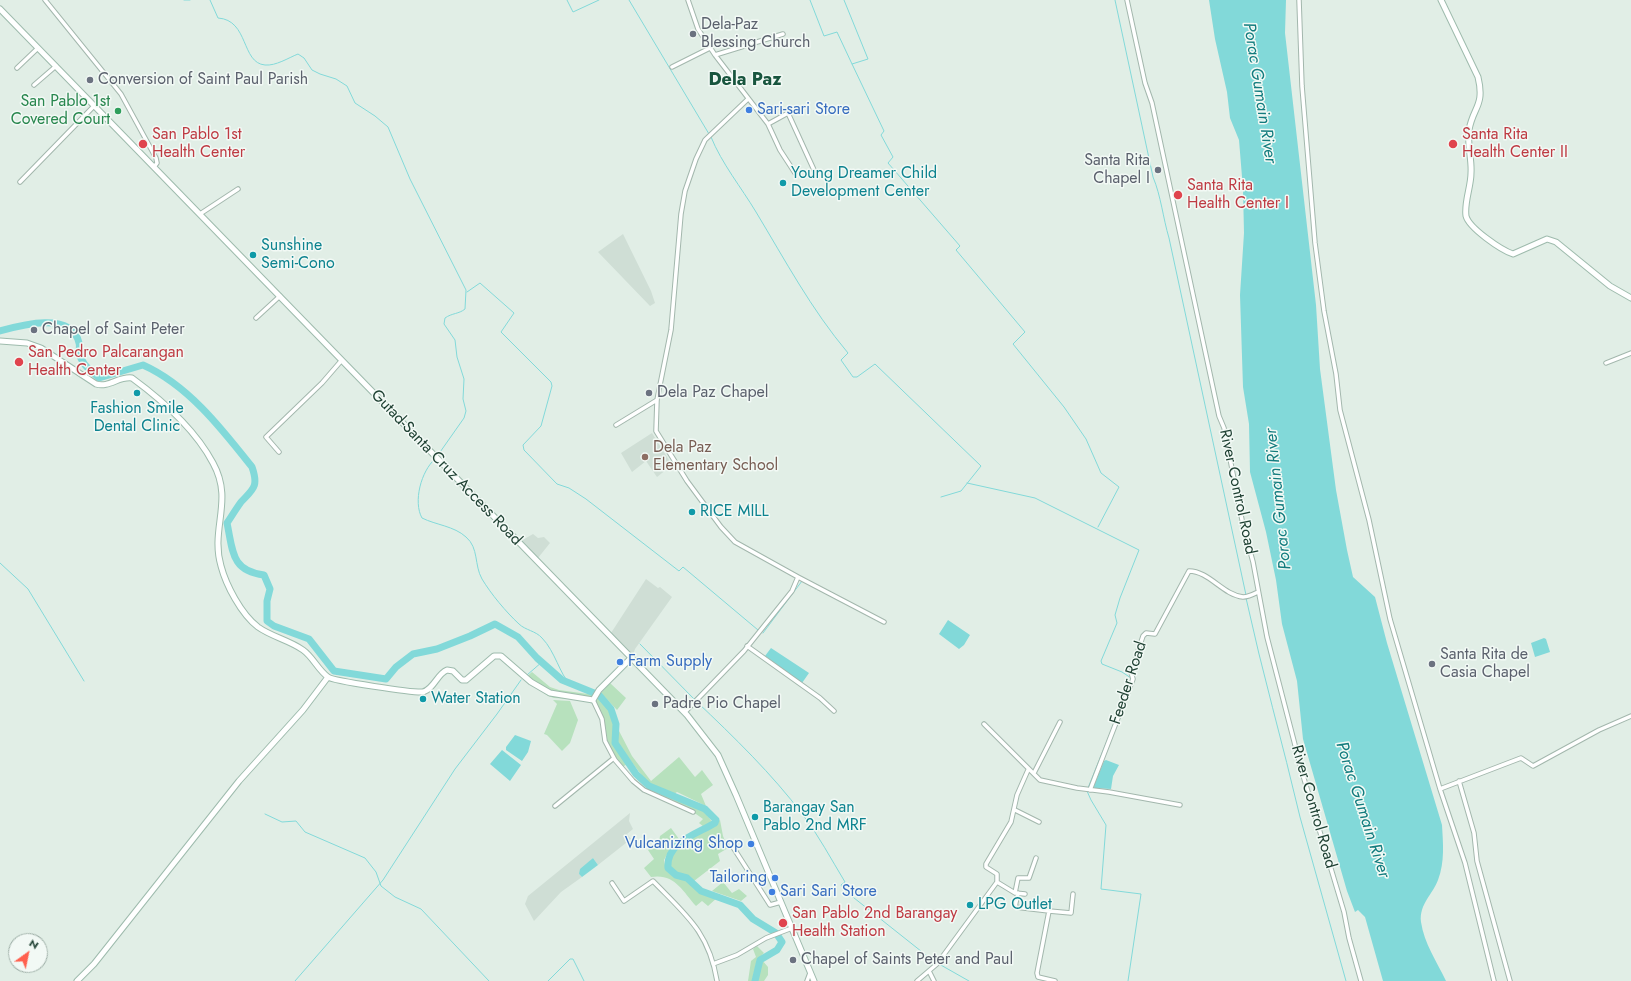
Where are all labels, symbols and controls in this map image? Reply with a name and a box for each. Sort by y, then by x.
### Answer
place label: Dela-Paz Blessing Church [701,15,810,53]
water label: Porac Gumain River [1238,21,1280,165]
marker: Dela-Paz Blessing Church [688,29,698,39]
place label: Conversion of Saint Paul Parish [98,70,308,90]
district label: Dela Paz [708,70,782,92]
marker: Conversion of Saint Paul Parish [85,75,95,85]
place label: San Pablo 1st Covered Court [11,92,110,130]
place label: Sari-sari Store [757,100,850,120]
marker: Sari-sari Store [744,105,754,115]
marker: San Pablo 1st Covered Court [113,106,123,116]
place label: San Pablo 1st Health Center [152,125,245,163]
place label: Santa Rita Health Center II [1462,125,1568,163]
marker: San Pablo 1st Health Center [137,138,149,150]
marker: Santa Rita Health Center II [1447,138,1459,150]
place label: Santa Rita Chapel I [1084,151,1150,189]
place label: Young Dreamer Child Development Center [791,164,937,202]
marker: Santa Rita Chapel I [1153,165,1163,175]
place label: Santa Rita Health Center I [1187,176,1289,214]
marker: Young Dreamer Child Development Center [778,178,788,188]
marker: Santa Rita Health Center I [1172,189,1184,201]
place label: Sunshine Semi-Cono [261,236,335,274]
marker: Sunshine Semi-Cono [248,250,258,260]
place label: Chapel of Saint Peter [42,320,185,340]
marker: Chapel of Saint Peter [29,325,39,335]
place label: San Pedro Palcarangan Health Center [28,343,184,381]
marker: San Pedro Palcarangan Health Center [13,356,25,368]
place label: Dela Paz Chapel [657,383,769,403]
street label: Gutad-Santa Cruz Access Road [366,386,526,550]
marker: Fashion Smile Dental Clinic [132,388,142,398]
marker: Dela Paz Chapel [644,388,654,398]
place label: Fashion Smile Dental Clinic [90,399,184,437]
water label: Porac Gumain River [1261,427,1297,571]
street label: River Control Road [1214,428,1260,556]
place label: Dela Paz Elementary School [653,438,778,476]
marker: Dela Paz Elementary School [640,452,650,462]
place label: RICE MILL [700,502,769,522]
marker: RICE MILL [687,507,697,517]
street label: Feeder Road [1107,639,1151,727]
place label: Santa Rita de Casia Chapel [1440,645,1530,683]
place label: Farm Supply [628,652,712,672]
marker: Farm Supply [615,657,625,667]
marker: Santa Rita de Casia Chapel [1427,659,1437,669]
place label: Water Station [431,689,521,709]
marker: Water Station [418,694,428,704]
place label: Padre Pio Chapel [663,694,781,714]
marker: Padre Pio Chapel [650,699,660,709]
water label: Porac Gumain River [1330,739,1394,881]
street label: River Control Road [1286,743,1340,871]
place label: Barangay San Pablo 2nd MRF [763,798,867,836]
marker: Barangay San Pablo 2nd MRF [750,812,760,822]
place label: Vulcanizing Shop [625,834,743,854]
marker: Vulcanizing Shop [746,839,756,849]
place label: Tailoring [710,868,767,888]
marker: Tailoring [770,873,780,883]
place label: Sari Sari Store [780,882,877,902]
marker: Sari Sari Store [767,887,777,897]
place label: LPG Outlet [978,895,1052,915]
marker: LPG Outlet [965,900,975,910]
place label: San Pablo 2nd Barangay Health Station [792,904,957,942]
marker: San Pablo 2nd Barangay Health Station [777,917,789,929]
north arrow [8,933,48,973]
text: N [26,935,42,953]
place label: Chapel of Saints Peter and Paul [801,950,1013,970]
marker: Chapel of Saints Peter and Paul [788,955,798,965]

